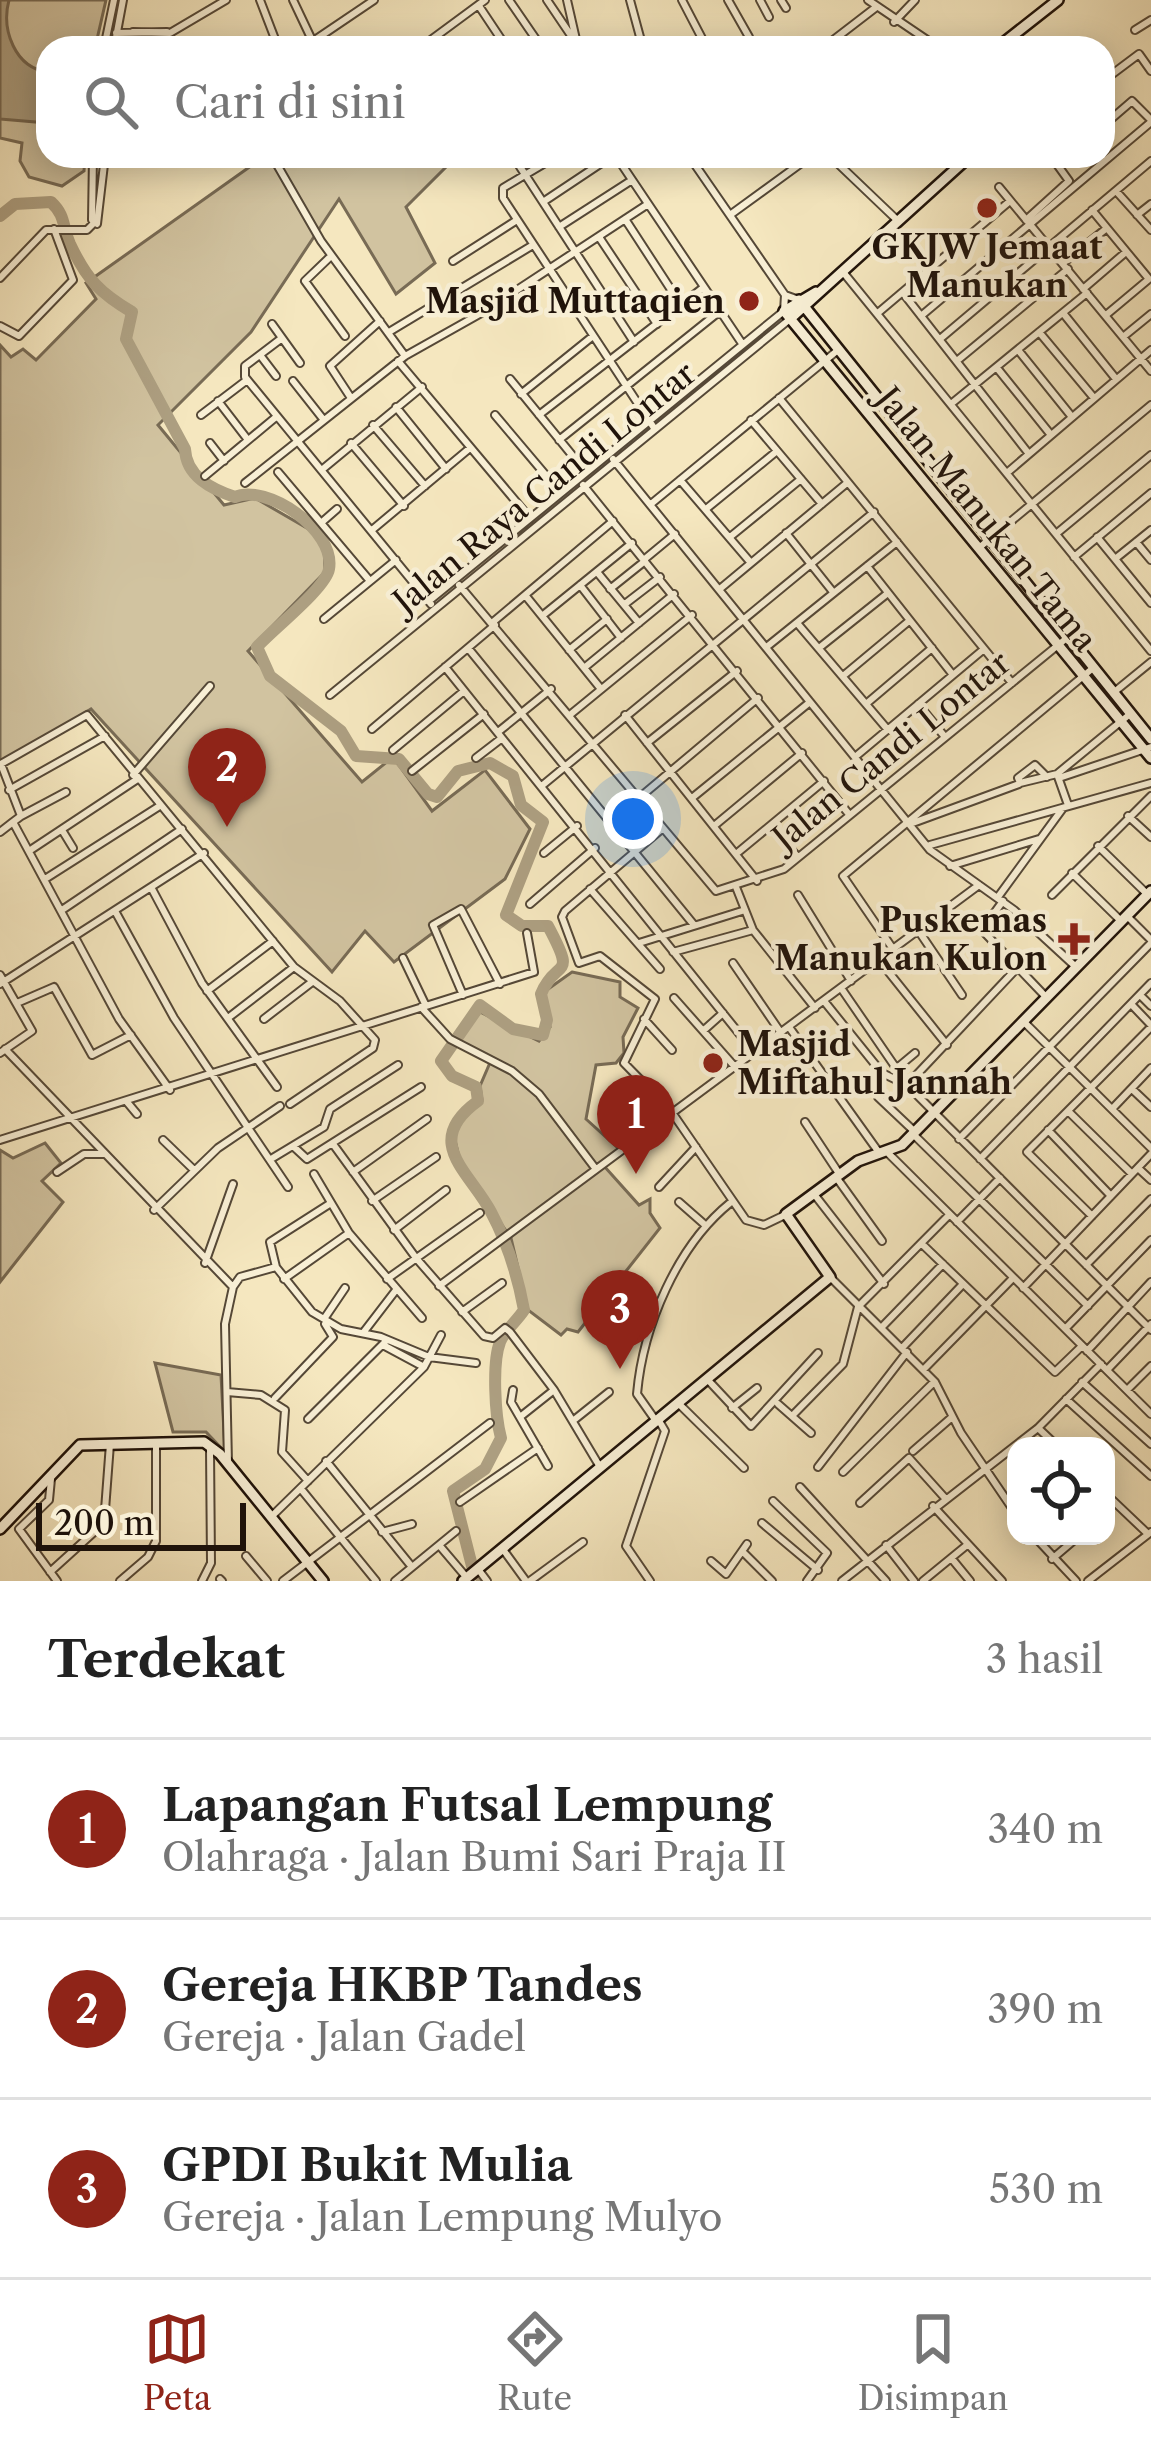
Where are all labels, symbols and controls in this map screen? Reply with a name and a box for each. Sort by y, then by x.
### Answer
search box [36,36,1115,168]
icon: search [78,69,144,135]
text: Cari di sini [174,74,405,130]
marker: GKJW Jemaat Manukan [974,195,1000,221]
place label: GKJW Jemaat Manukan [872,227,1103,306]
place label: Masjid Muttaqien [425,281,725,322]
marker: Masjid Muttaqien [736,288,762,314]
street label: Jalan Raya Candi Lontar [381,353,704,625]
street label: Jalan Manukan Tama [864,375,1106,660]
street label: Jalan Candi Lontar [761,642,1018,862]
pin: 2 [188,728,266,827]
your location [603,789,663,849]
place label: Puskemas Manukan Kulon [774,900,1047,979]
marker: Puskemas Manukan Kulon [1058,923,1090,955]
place label: Masjid Miftahul Jannah [737,1024,1013,1103]
marker: Masjid Miftahul Jannah [700,1050,726,1076]
pin: 1 [597,1075,675,1174]
pin: 3 [581,1270,659,1369]
map controls [1007,1437,1115,1545]
button: locate [1007,1437,1115,1545]
scale bar [36,1497,246,1550]
text: 200 m [54,1503,154,1544]
text: Terdekat [48,1628,285,1690]
text: 3 hasil [986,1635,1103,1683]
text: Lapangan Futsal Lempung [162,1777,772,1833]
text: 1 [78,1805,96,1853]
text: 340 m [988,1805,1103,1853]
text: Olahraga · Jalan Bumi Sari Praja II [162,1833,786,1881]
text: Gereja HKBP Tandes [162,1957,643,2013]
text: 2 [75,1985,99,2033]
text: 390 m [987,1985,1103,2033]
text: Gereja · Jalan Gadel [162,2013,526,2061]
text: GPDI Bukit Mulia [162,2137,572,2193]
text: 3 [76,2165,98,2213]
text: 530 m [989,2165,1103,2213]
text: Gereja · Jalan Lempung Mulyo [162,2193,723,2241]
tab: Peta [143,2306,211,2419]
tab: Rute [497,2306,572,2419]
tab: Disimpan [858,2306,1008,2419]

